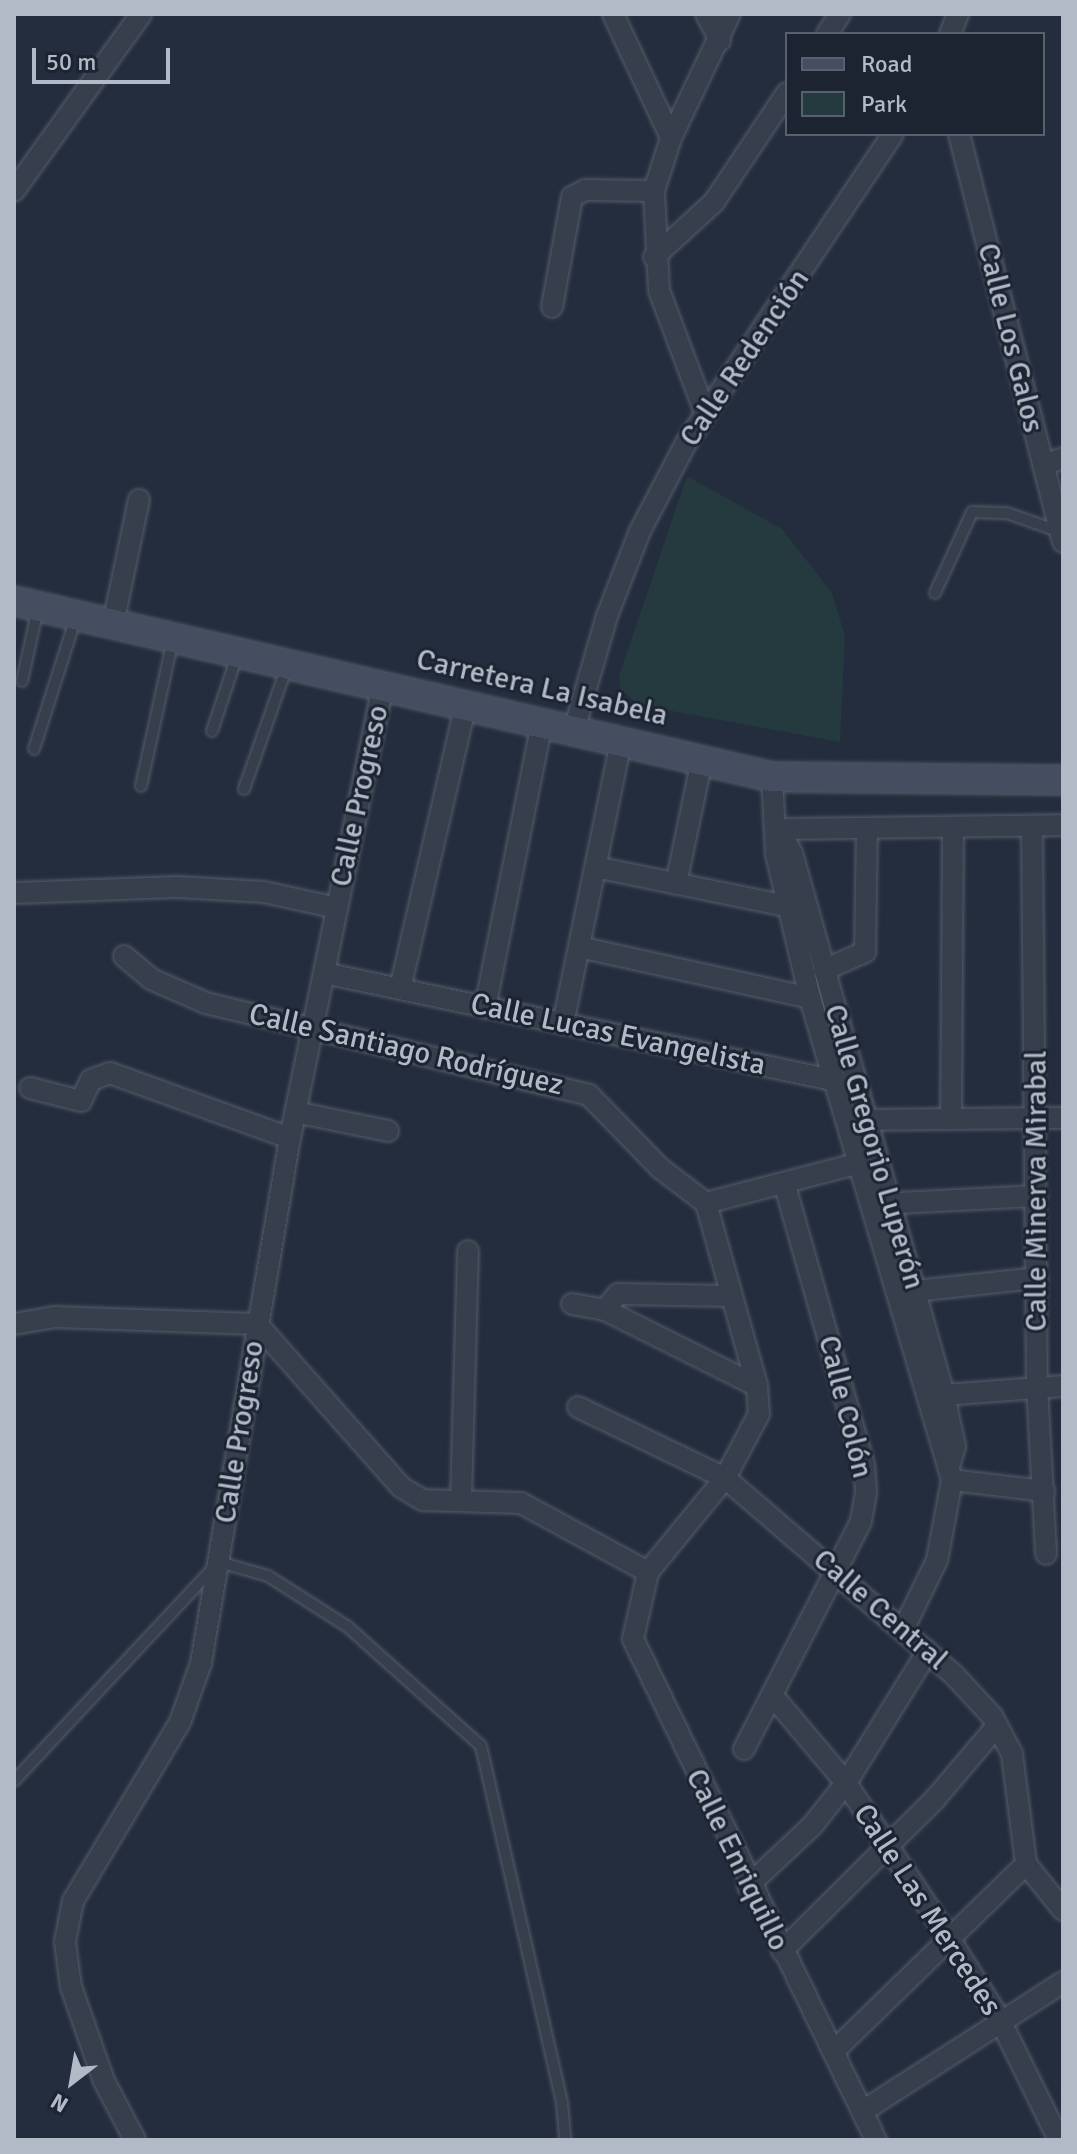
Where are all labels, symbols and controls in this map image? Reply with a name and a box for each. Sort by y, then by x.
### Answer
scale bar [36,32,174,82]
legend [785,32,1045,136]
text: 50 m [46,47,96,77]
text: Road [861,49,912,79]
text: Park [861,89,907,119]
street label: Calle Los Galos [969,240,1051,436]
street label: Calle Redención [672,262,818,454]
street label: Carretera La Isabela [413,642,671,734]
street label: Calle Progreso [323,702,397,890]
street label: Calle Lucas Evangelista [467,986,769,1084]
street label: Calle Santiago Rodríguez [245,996,567,1104]
street label: Calle Gregorio Luperón [816,1000,932,1294]
street label: Calle Minerva Mirabal [1019,1050,1055,1332]
street label: Calle Colón [810,1332,880,1482]
street label: Calle Progreso [208,1338,272,1526]
street label: Calle Central [805,1542,955,1678]
street label: Calle Enriquillo [678,1763,796,1957]
street label: Calle Las Mercedes [845,1798,1009,2022]
north arrow [32,2042,112,2122]
text: N [46,2087,73,2119]

